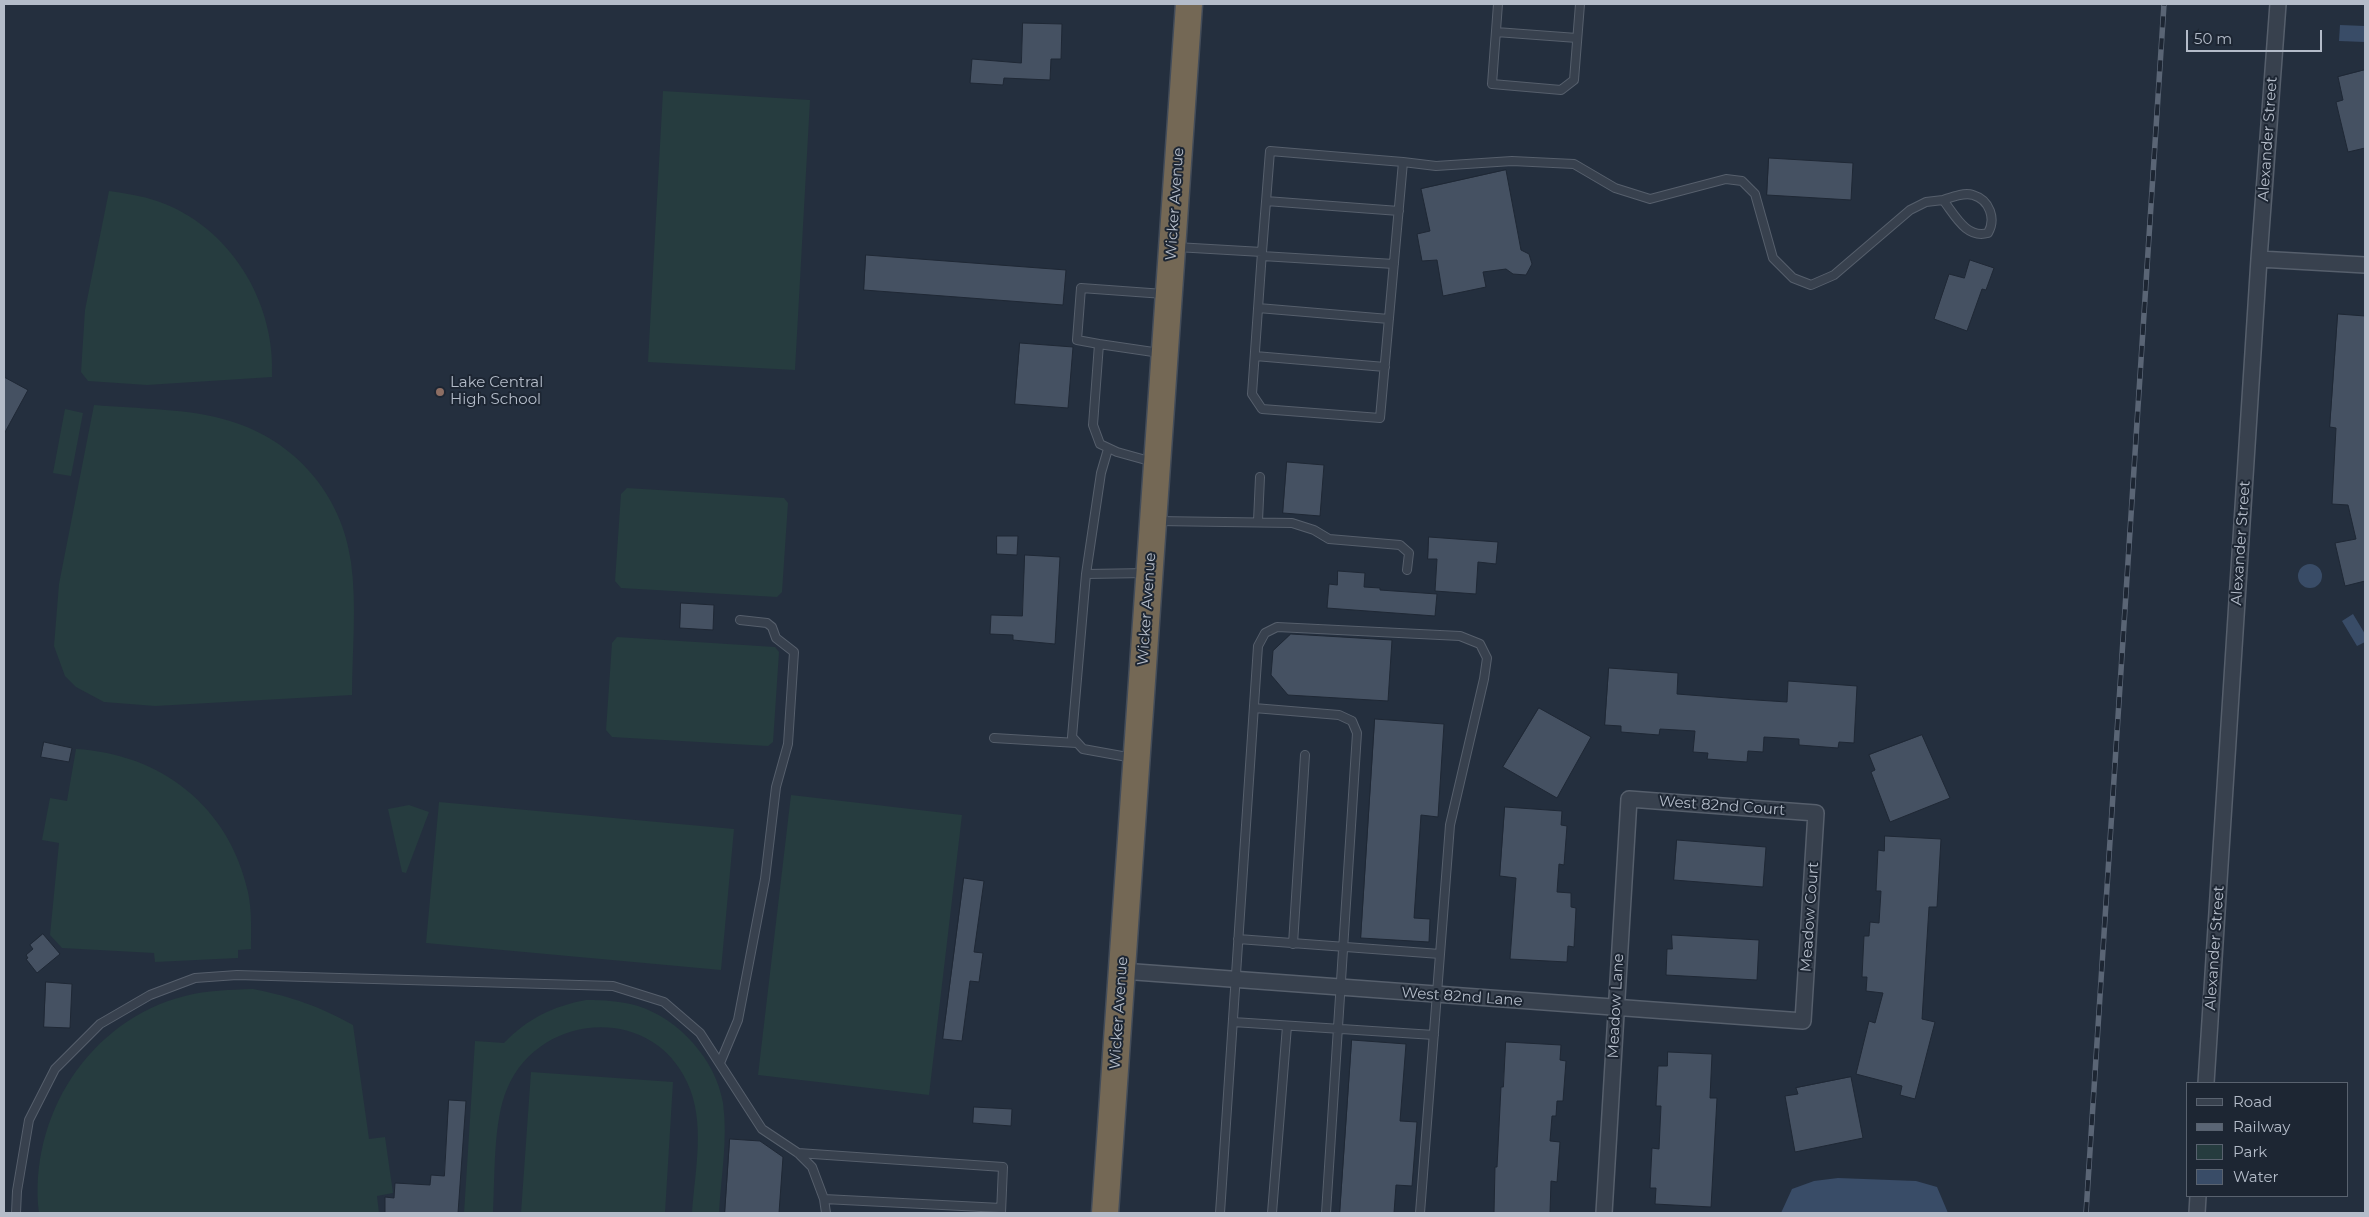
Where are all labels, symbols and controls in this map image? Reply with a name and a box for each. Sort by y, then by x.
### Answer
scale bar [2189,20,2325,52]
text: 50 m [2194,29,2232,48]
street label: Alexander Street [2255,76,2281,202]
street label: Wicker Avenue [1162,147,1188,261]
place label: Lake Central High School [450,374,543,409]
marker: Lake Central High School [434,386,446,398]
street label: Alexander Street [2228,480,2254,606]
street label: Wicker Avenue [1134,552,1160,666]
street label: West 82nd Court [1658,793,1786,819]
street label: Meadow Court [1797,861,1823,973]
street label: Alexander Street [2202,885,2228,1011]
street label: Meadow Lane [1604,953,1628,1059]
street label: Wicker Avenue [1106,956,1132,1070]
street label: West 82nd Lane [1401,984,1523,1010]
legend [2186,1082,2349,1197]
text: Road [2233,1092,2272,1111]
text: Railway [2233,1117,2290,1136]
text: Park [2233,1142,2267,1161]
text: Water [2233,1167,2279,1186]

